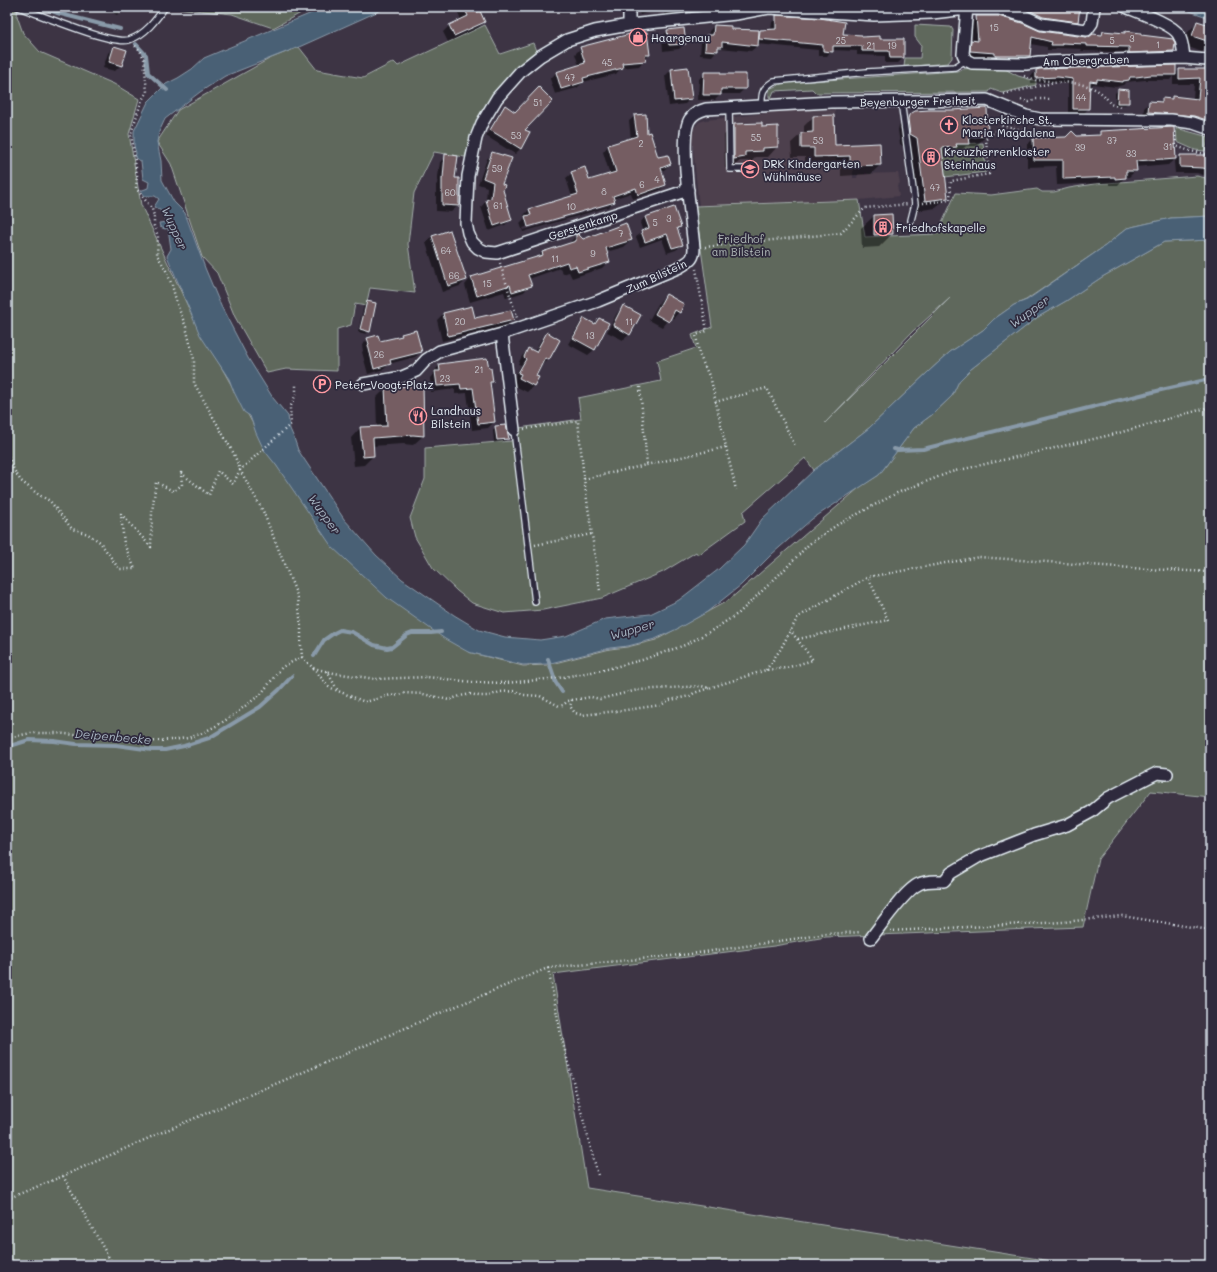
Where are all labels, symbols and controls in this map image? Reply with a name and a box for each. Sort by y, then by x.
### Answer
house number: 15 [989,22,999,33]
shop icon: Haargenau [628,27,648,47]
place label: Haargenau [651,30,710,45]
house number: 3 [1129,33,1135,44]
house number: 25 [836,35,846,46]
house number: 5 [1109,35,1115,46]
house number: 1 [1156,39,1160,50]
house number: 21 [866,40,876,51]
house number: 19 [887,40,897,51]
street label: Am Obergraben [1042,51,1130,69]
house number: 45 [602,57,612,68]
house number: 47 [565,72,575,83]
street label: Beyenburger Freiheit [860,92,976,110]
house number: 44 [1076,92,1087,103]
house number: 51 [533,97,543,108]
place label: Klosterkirche St. Maria Magdalena [962,112,1055,140]
church icon: Klosterkirche St. Maria Magdalena [939,115,959,135]
house number: 53 [511,130,521,141]
house number: 55 [751,132,761,143]
house number: 53 [813,135,823,146]
house number: 37 [1107,135,1117,146]
house number: 2 [638,138,644,149]
house number: 31 [1163,141,1173,152]
house number: 39 [1075,142,1086,153]
place label: Kreuzherrenkloster Steinhaus [944,144,1050,172]
building icon: Kreuzherrenkloster Steinhaus [921,147,941,167]
house number: 33 [1126,148,1136,159]
place label: DRK Kindergarten Wühlmäuse [763,156,860,184]
school or university icon: DRK Kindergarten Wühlmäuse [740,159,760,179]
house number: 59 [492,163,503,174]
house number: 4 [654,174,660,185]
house number: 6 [639,179,645,190]
house number: 47 [930,182,940,193]
house number: 8 [601,186,607,197]
house number: 60 [445,187,456,198]
house number: 61 [493,200,503,211]
house number: 10 [566,201,576,212]
water label: Wupper [158,204,192,252]
street label: Gerstenkamp [547,207,620,243]
house number: 3 [666,213,672,224]
house number: 5 [652,217,658,228]
building icon: Friedhofskapelle [873,217,893,237]
place label: Friedhofskapelle [896,220,986,235]
house number: 7 [618,228,624,239]
park label: Friedhof am Bilstein [712,231,770,259]
house number: 64 [441,245,452,256]
house number: 9 [590,248,596,259]
house number: 11 [551,253,559,264]
street label: Zum Bilstein [623,255,689,297]
house number: 66 [449,270,459,281]
house number: 15 [482,278,492,289]
water label: Wupper [1006,291,1052,331]
house number: 20 [455,316,466,327]
house number: 11 [625,316,633,327]
house number: 13 [585,330,595,341]
house number: 26 [374,349,384,360]
house number: 21 [474,364,484,375]
house number: 23 [440,373,450,384]
parking icon: Peter-Voogt-Platz [312,374,332,394]
place label: Peter-Voogt-Platz [335,377,434,392]
place label: Landhaus Bilstein [431,403,481,431]
restaurant icon: Landhaus Bilstein [408,406,428,426]
water label: Wupper [305,491,345,537]
water label: Wupper [608,615,656,643]
water label: Deipenbecke [74,725,152,747]

